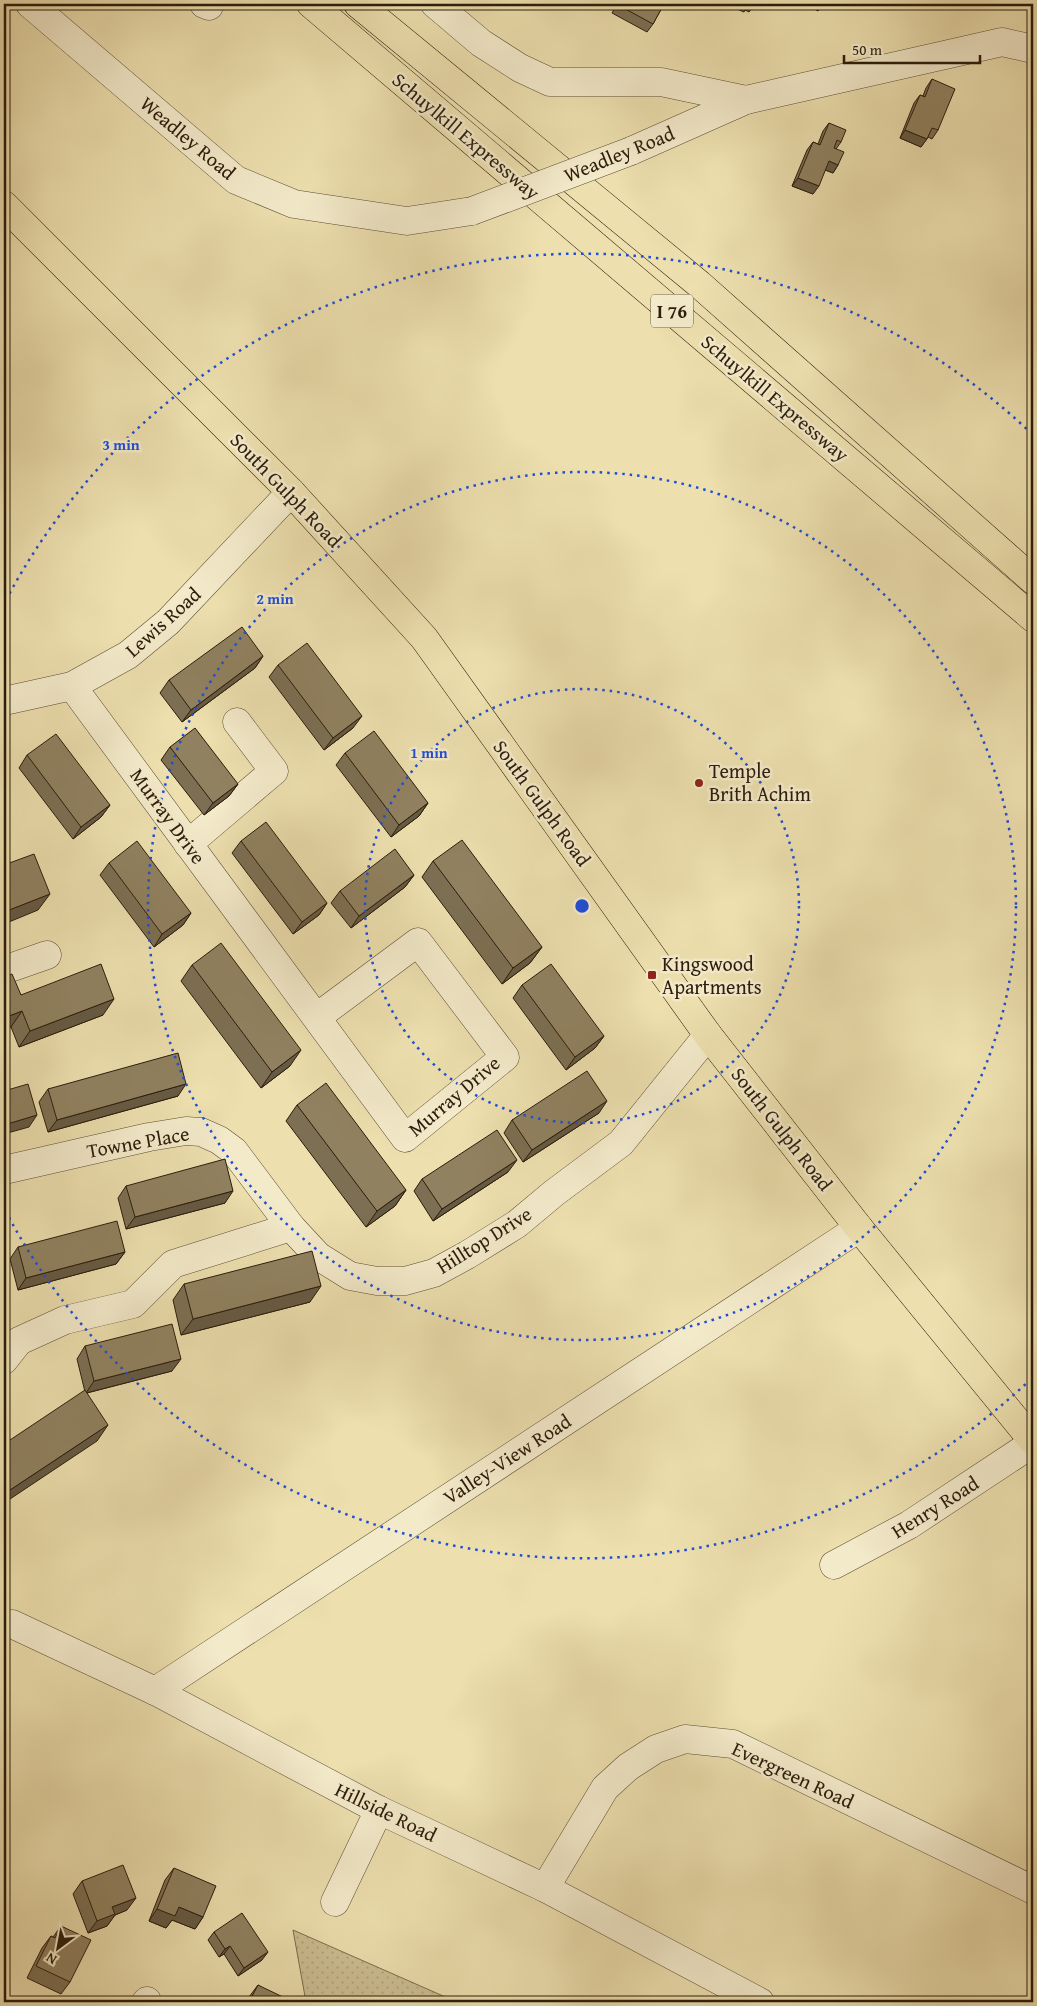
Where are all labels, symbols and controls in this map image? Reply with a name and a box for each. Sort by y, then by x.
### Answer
scale bar [844,32,981,64]
text: 50 m [852,39,883,60]
street label: Schuylkill Expressway [386,65,547,206]
street label: Weadley Road [134,89,243,187]
street label: Weadley Road [559,118,679,189]
road number: I 76 [651,294,693,328]
street label: Schuylkill Expressway [695,327,856,468]
street label: South Gulph Road [224,426,349,554]
text: 3 min [102,434,140,455]
street label: Lewis Road [118,579,207,664]
text: 2 min [256,588,294,609]
street label: South Gulph Road [487,734,598,872]
text: 1 min [410,742,448,763]
place label: Temple Brith Achim [709,756,811,808]
street label: Murray Drive [124,762,213,870]
marker: Temple Brith Achim [693,777,705,789]
centre of rings [573,897,591,915]
place label: Kingswood Apartments [662,949,762,1001]
marker: Kingswood Apartments [646,969,658,981]
street label: Murray Drive [401,1048,506,1143]
street label: South Gulph Road [725,1061,840,1197]
street label: Towne Place [84,1118,191,1165]
street label: Hilltop Drive [430,1199,537,1280]
street label: Valley-View Road [437,1406,577,1511]
street label: Henry Road [885,1468,984,1545]
street label: Evergreen Road [728,1734,859,1816]
street label: Hillside Road [330,1774,442,1849]
north arrow [32,1924,82,1974]
text: N [41,1948,60,1970]

